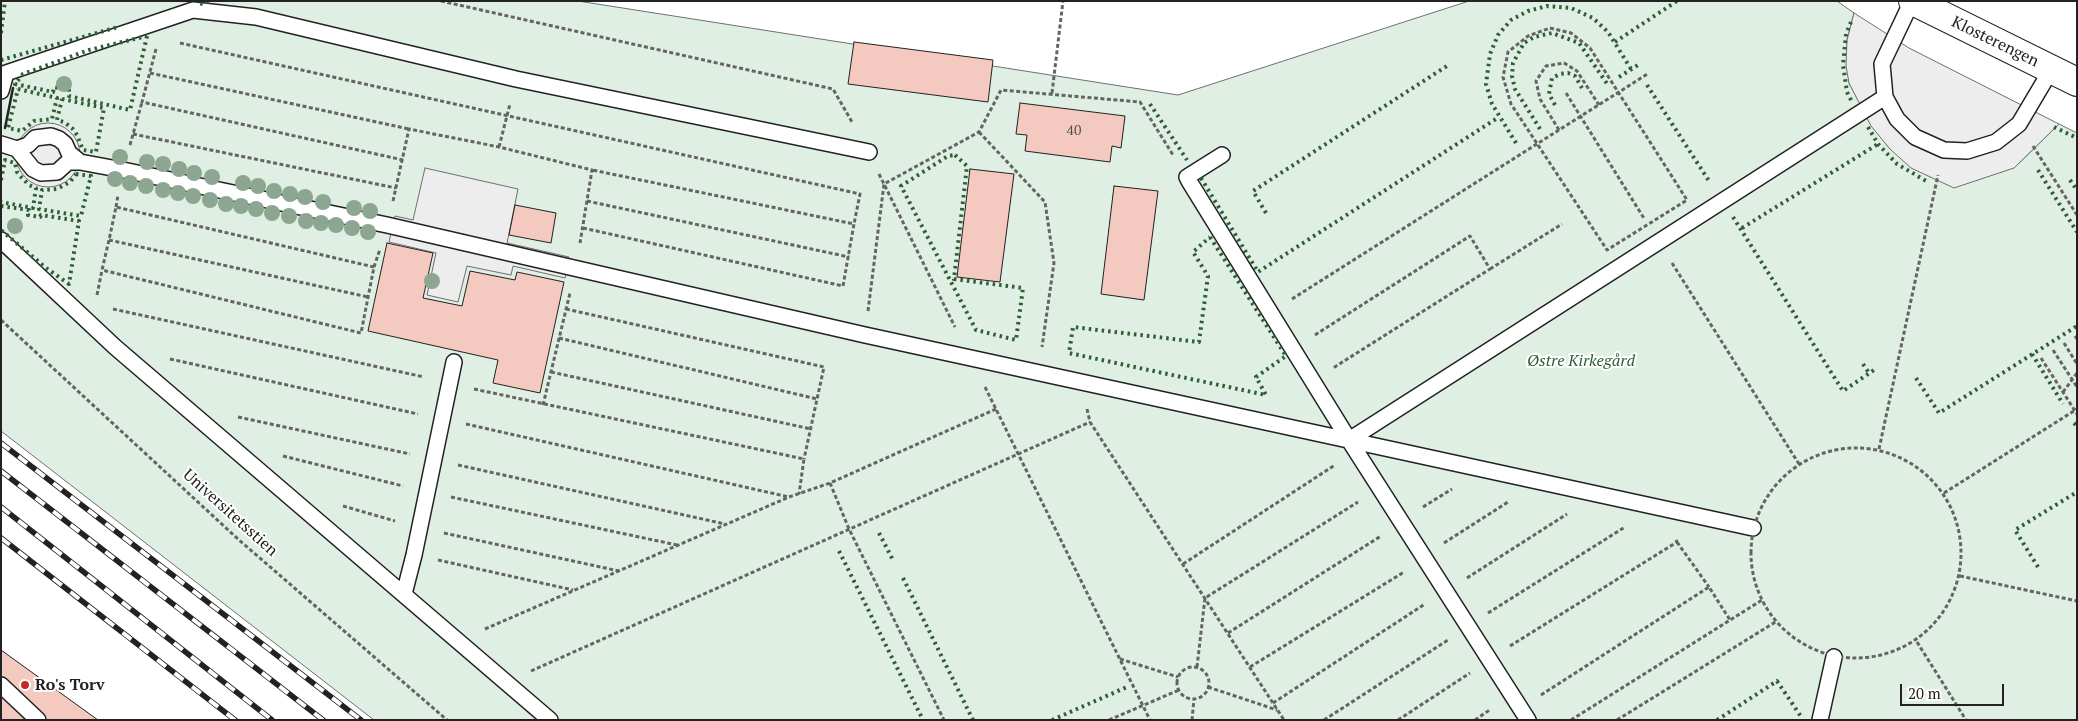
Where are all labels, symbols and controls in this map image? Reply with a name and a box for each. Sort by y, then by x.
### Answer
street label: Klosterengen [1948,13,2042,71]
house number: 40 [1067,123,1081,139]
park label: Østre Kirkegård [1527,351,1635,371]
street label: Universitetsstien [179,465,281,561]
scale bar [1903,674,2007,706]
place label: Ro's Torv [35,675,105,695]
marker: Ro's Torv [19,679,31,691]
text: 20 m [1908,683,1941,703]

